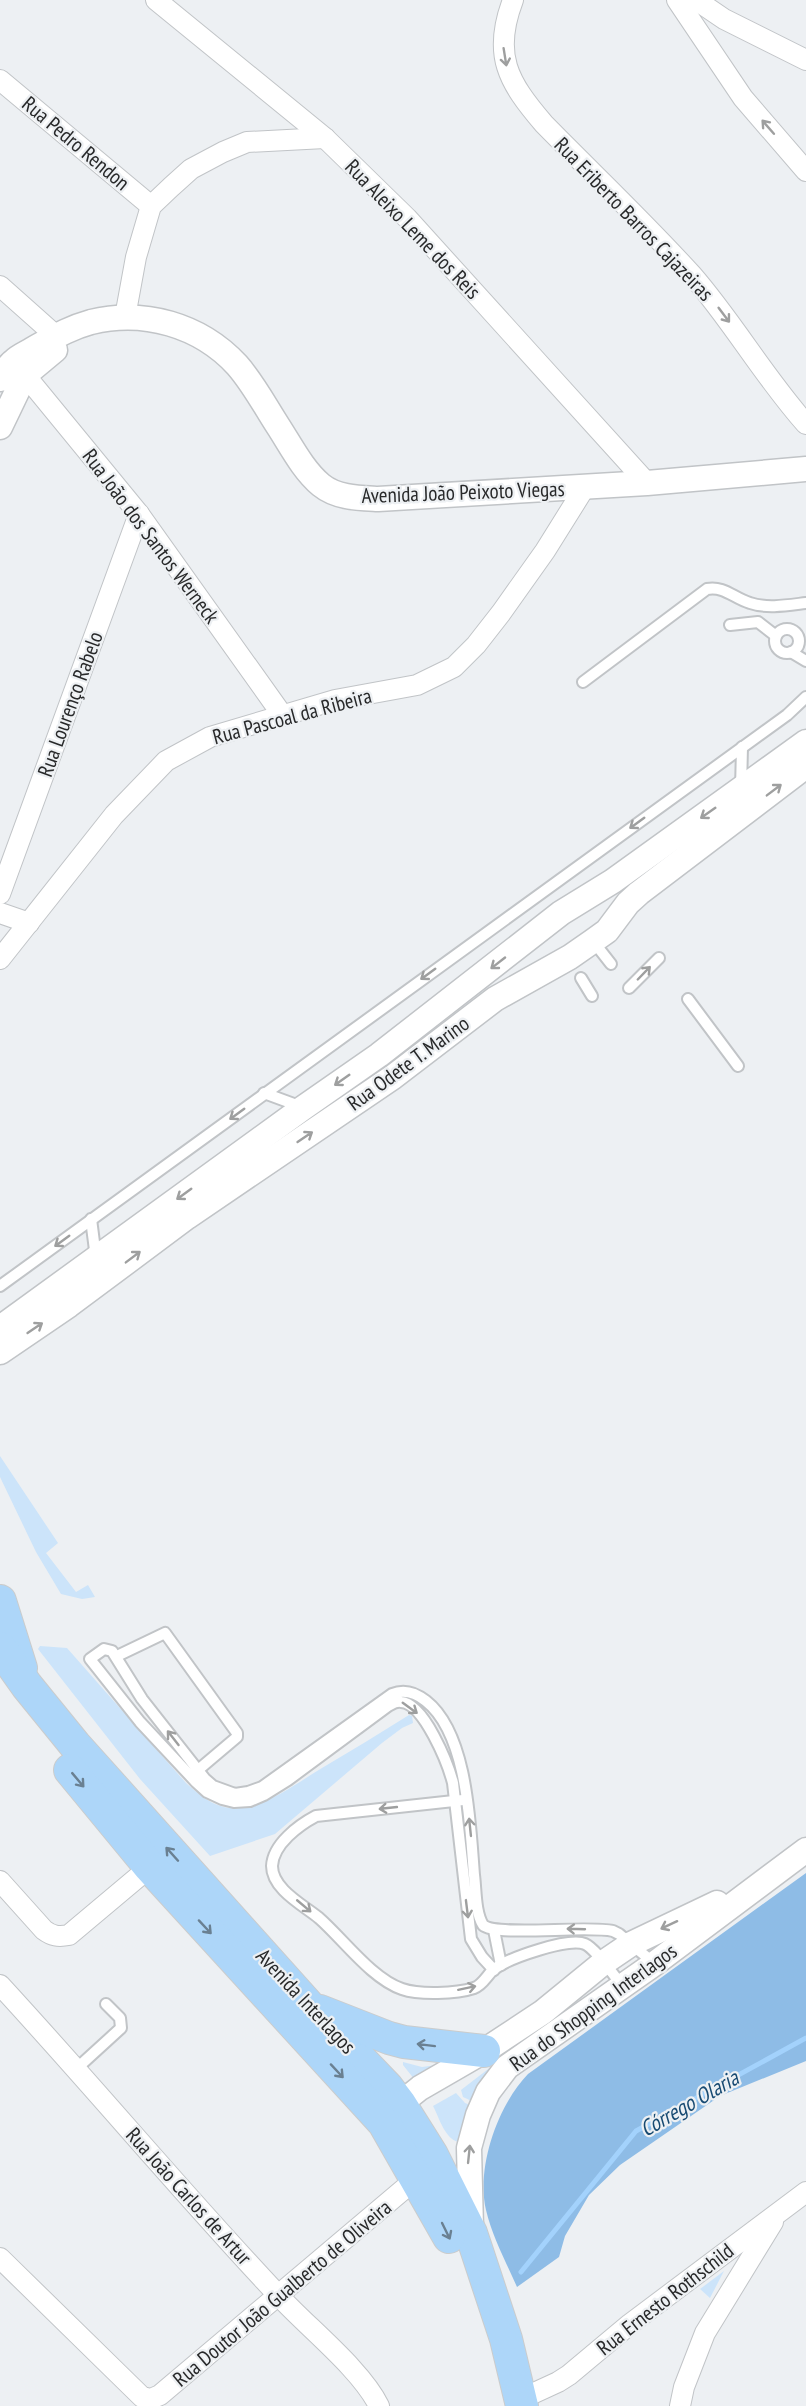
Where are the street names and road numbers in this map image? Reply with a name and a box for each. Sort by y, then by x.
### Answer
street label: Rua Pedro Rendon [17,90,135,196]
street label: Rua Eriberto Barros Cajazeiras [549,131,719,307]
street label: Rua Aleixo Leme dos Reis [339,153,487,305]
street label: Rua João dos Santos Werneck [77,443,225,629]
street label: Avenida João Peixoto Viegas [361,475,565,509]
street label: Rua Lourenço Rabelo [31,628,109,780]
street label: Rua Pascoal da Ribeira [210,682,374,750]
street label: Rua Odete T. Marino [342,1010,474,1116]
street label: Rua do Shopping Interlagos [504,1937,682,2077]
street label: Avenida Interlagos [250,1943,362,2059]
street label: Rua João Carlos de Artur [120,2122,258,2270]
street label: Rua Doutor João Gualberto de Oliveira [167,2194,397,2392]
street label: Rua Ernesto Rothschild [591,2237,739,2361]

